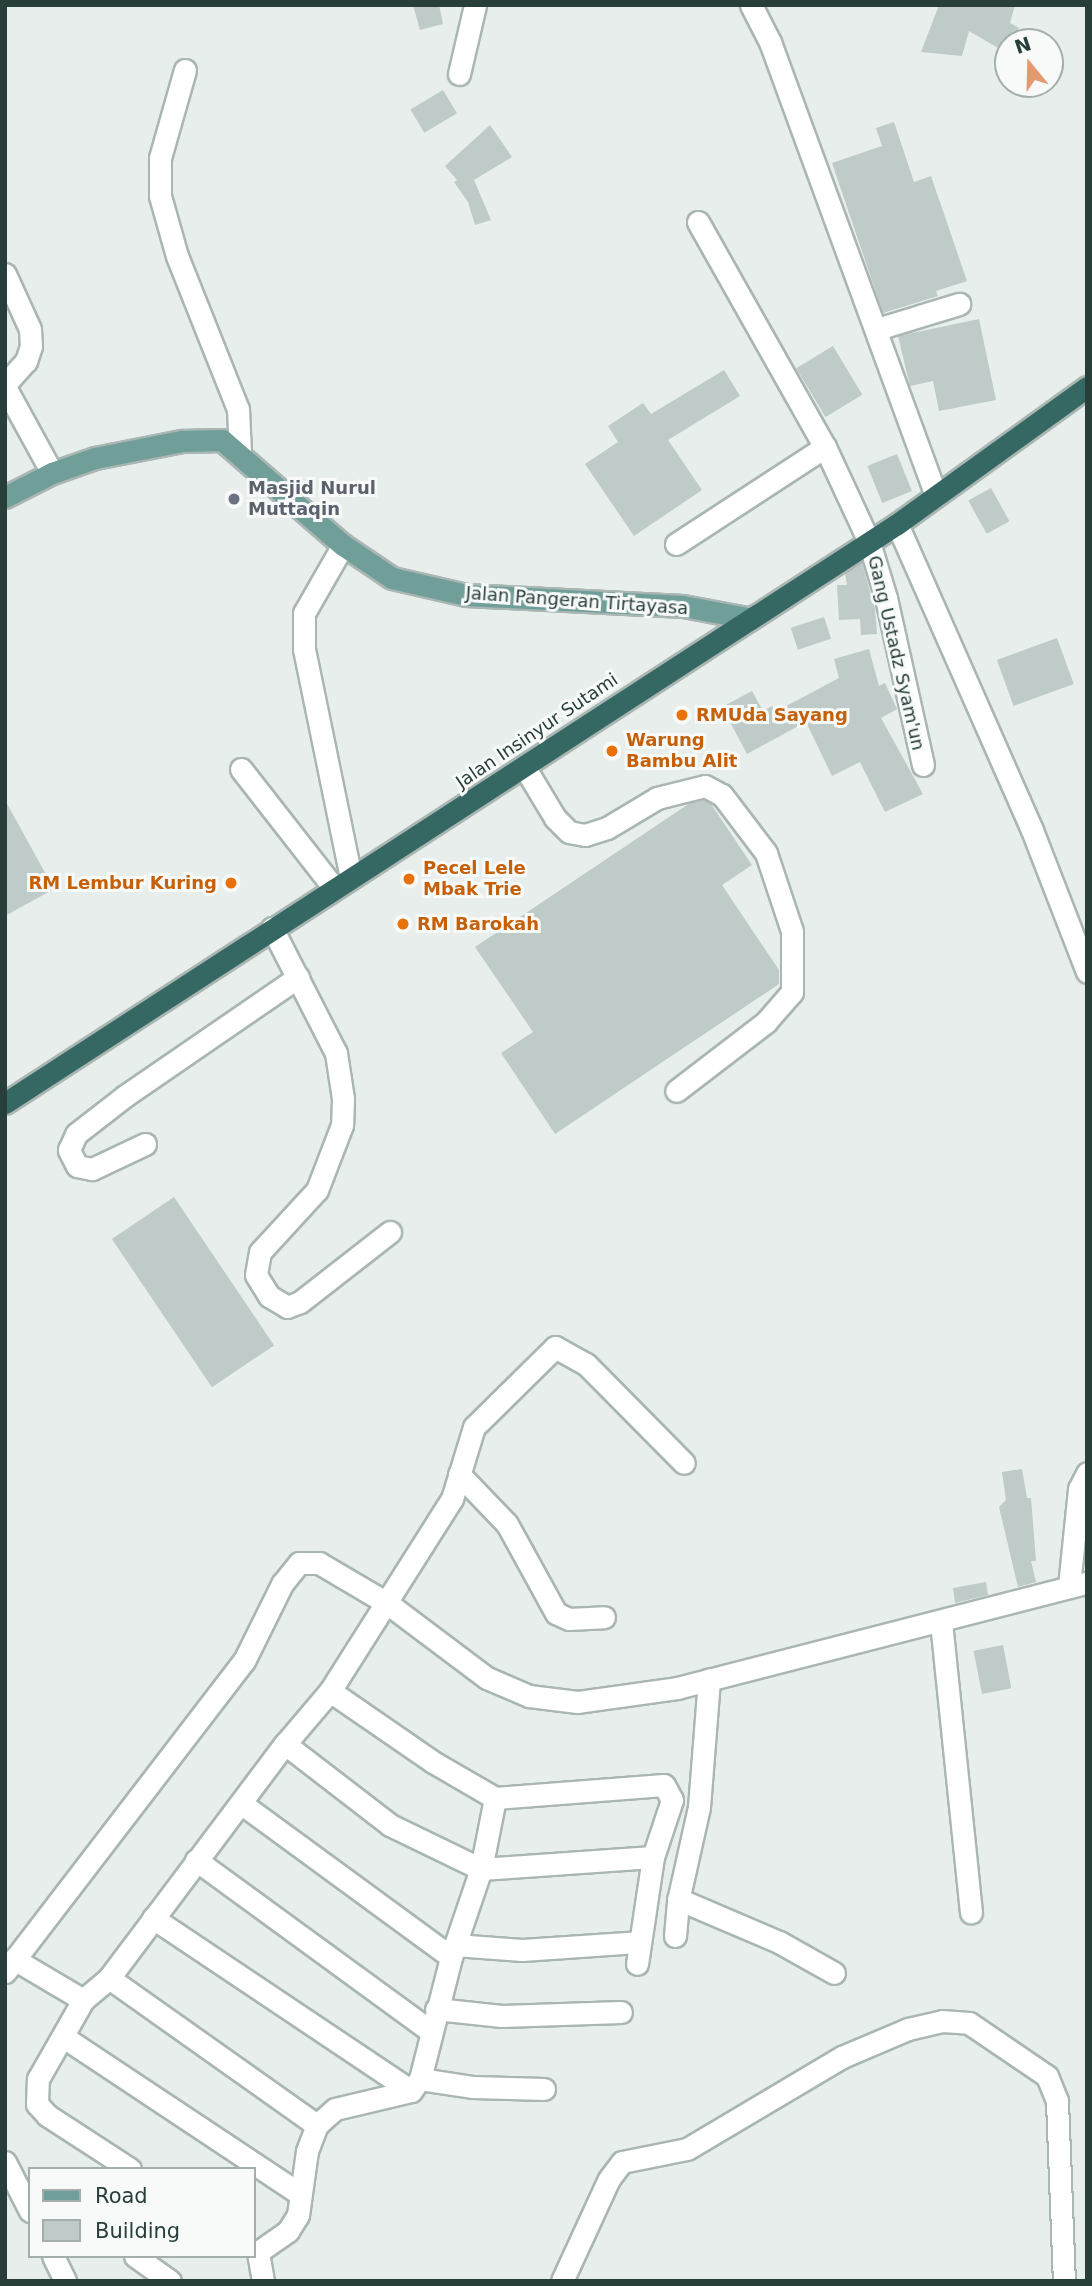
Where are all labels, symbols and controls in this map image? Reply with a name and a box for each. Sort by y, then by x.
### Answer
north arrow [994,28,1064,98]
text: N [1012,32,1034,58]
place label: Masjid Nurul Muttaqin [248,478,376,520]
marker: Masjid Nurul Muttaqin [226,491,242,507]
street label: Gang Ustadz Syam'un [863,554,929,752]
street label: Jalan Pangeran Tirtayasa [465,582,689,620]
street label: Jalan Insinyur Sutami [452,669,622,793]
place label: RMUda Sayang [696,704,848,726]
marker: RMUda Sayang [674,707,690,723]
place label: Warung Bambu Alit [626,730,737,772]
marker: Warung Bambu Alit [604,743,620,759]
place label: Pecel Lele Mbak Trie [423,858,526,900]
marker: Pecel Lele Mbak Trie [401,871,417,887]
place label: RM Lembur Kuring [28,872,217,894]
marker: RM Lembur Kuring [223,875,239,891]
place label: RM Barokah [417,913,539,935]
marker: RM Barokah [395,916,411,932]
legend [28,2167,256,2258]
text: Road [95,2184,148,2208]
text: Building [95,2219,180,2243]

